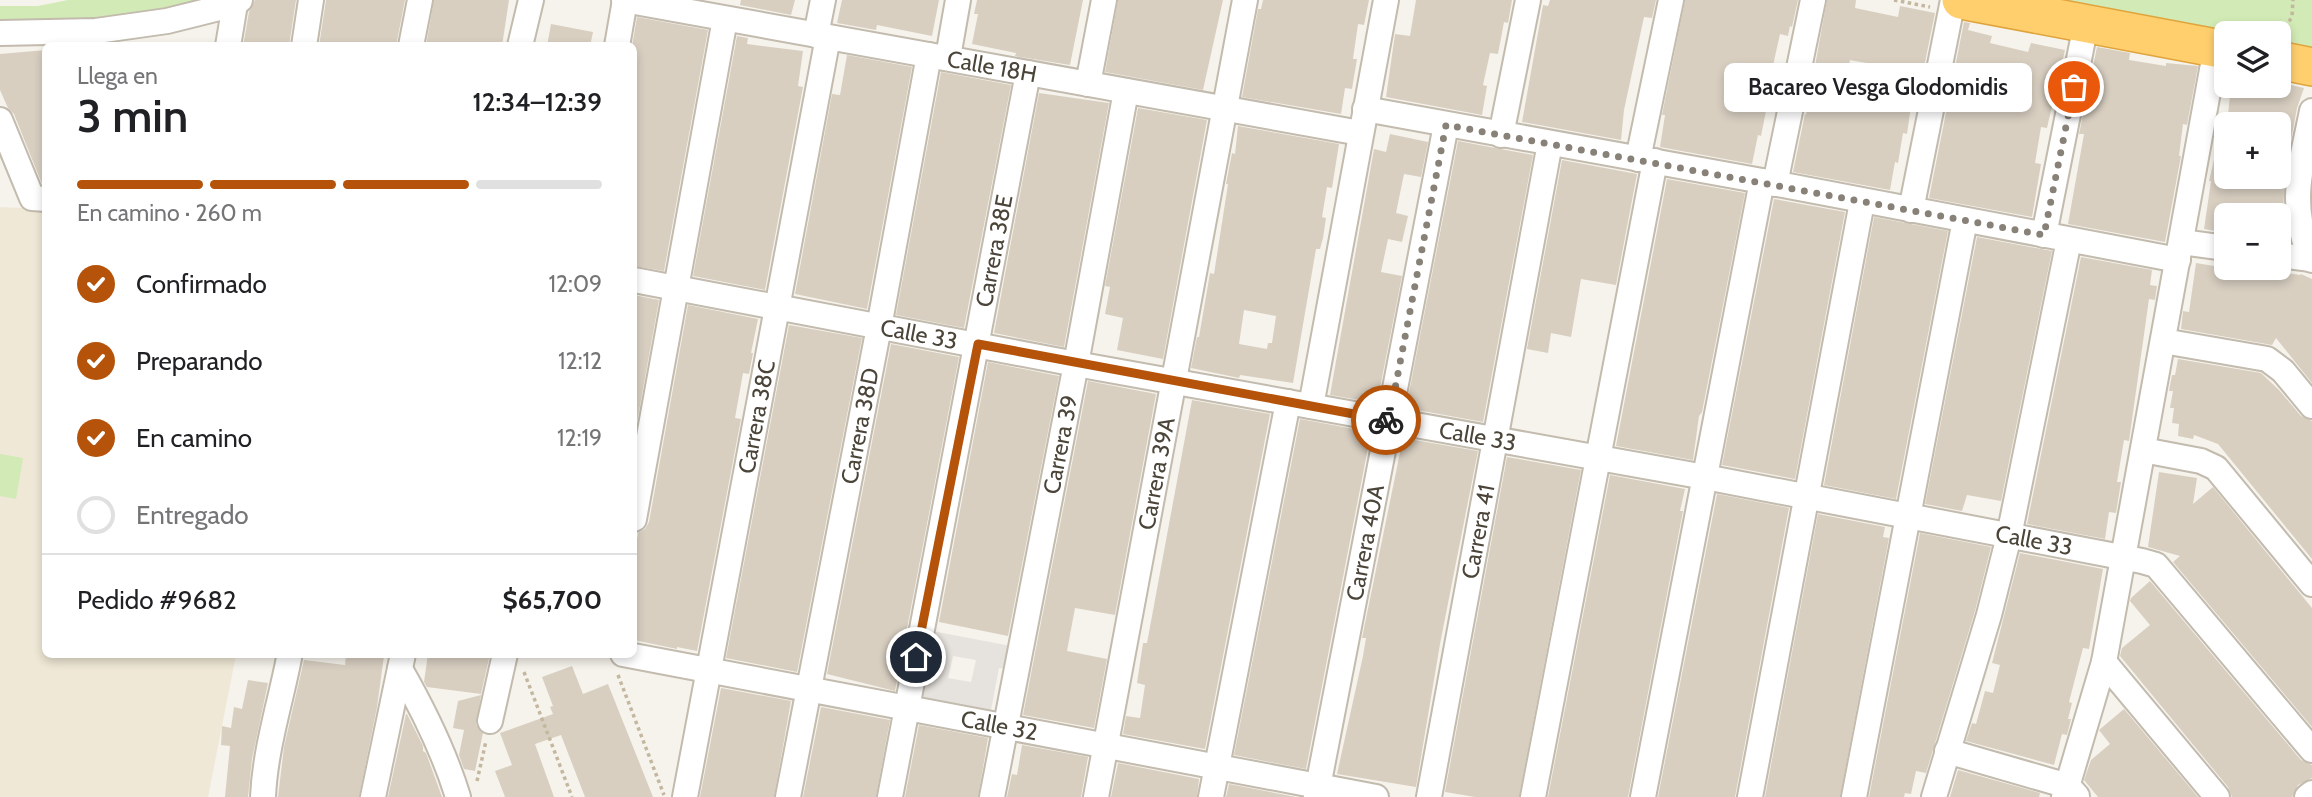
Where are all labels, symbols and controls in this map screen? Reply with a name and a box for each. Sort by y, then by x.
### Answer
map controls [2214,21,2291,280]
button: layers [2214,21,2291,98]
street label: Calle 18H [945,45,1039,88]
pin [2044,57,2104,117]
text: Llega en [77,62,158,90]
callout: Bacareo Vesga Glodomidis [1724,62,2032,112]
icon: bag [2055,68,2093,106]
text: Bacareo Vesga Glodomidis [1748,73,2008,101]
text: 12:34–12:39 [473,86,602,118]
text: 3 min [77,88,188,144]
button: + [2214,112,2291,189]
street label: Carrera 38E [970,192,1019,309]
text: En camino · 260 m [77,199,262,227]
button: − [2214,203,2291,280]
icon: check [77,265,115,303]
text: Confirmado [136,268,267,300]
text: 12:09 [549,270,602,298]
street label: Calle 33 [878,313,960,355]
icon: check [77,342,115,380]
text: Preparando [136,345,263,377]
text: 12:12 [558,347,602,375]
street label: Carrera 38C [732,357,781,476]
street label: Carrera 38D [835,365,885,486]
courier [1351,385,1421,455]
street label: Carrera 39 [1037,393,1084,496]
icon: bike [1367,401,1405,439]
street label: Carrera 39A [1132,415,1181,532]
street label: Calle 33 [1437,415,1518,457]
icon: check [77,419,115,457]
text: En camino [136,422,252,454]
text: 12:19 [557,424,602,452]
street label: Carrera 40A [1340,482,1390,603]
street label: Carrera 41 [1456,482,1501,581]
text: Entregado [136,499,249,531]
street label: Calle 33 [1993,519,2075,561]
text: Pedido #9682 [77,584,237,616]
text: $65,700 [503,584,602,616]
pin [886,627,946,687]
icon: home [897,638,935,676]
street label: Calle 32 [959,704,1040,746]

